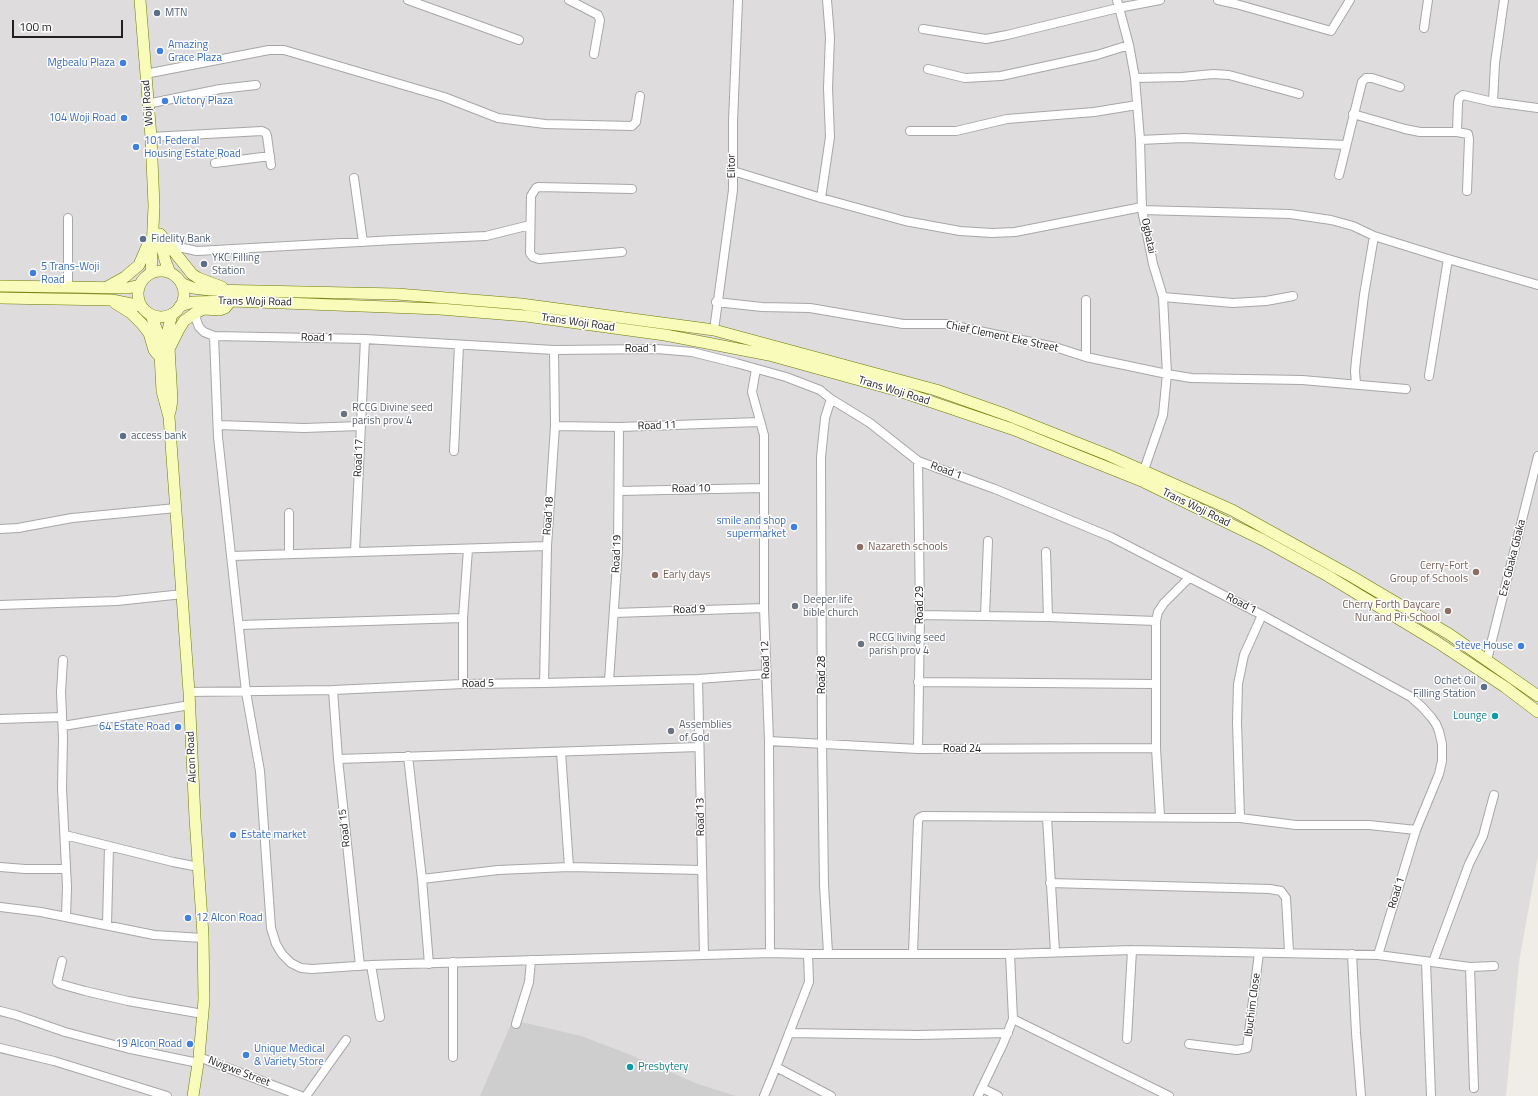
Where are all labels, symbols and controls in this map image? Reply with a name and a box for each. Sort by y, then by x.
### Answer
place label: MTN [165,6,187,20]
marker: MTN [152,8,162,18]
scale bar [14,12,125,38]
text: 100 m [19,17,52,36]
place label: Amazing Grace Plaza [168,38,222,64]
marker: Amazing Grace Plaza [155,46,165,56]
place label: Mgbealu Plaza [47,56,115,70]
marker: Mgbealu Plaza [118,58,128,68]
street label: Woji Road [139,79,157,127]
place label: Victory Plaza [173,94,233,108]
marker: Victory Plaza [160,96,170,106]
place label: 104 Woji Road [49,111,116,125]
marker: 104 Woji Road [119,113,129,123]
place label: 101 Federal Housing Estate Road [144,134,241,160]
marker: 101 Federal Housing Estate Road [131,142,141,152]
street label: Elitor [725,154,739,178]
street label: Ogbatai [1138,217,1158,255]
place label: Fidelity Bank [151,232,211,246]
marker: Fidelity Bank [138,234,148,244]
place label: YKC Filling Station [212,251,260,277]
marker: YKC Filling Station [199,259,209,269]
place label: 5 Trans-Woji Road [41,260,99,286]
marker: 5 Trans-Woji Road [28,268,38,278]
street label: Trans Woji Road [218,295,292,309]
street label: Trans Woji Road [540,311,616,335]
street label: Chief Clement Eke Street [945,319,1059,355]
street label: Road 1 [301,331,333,345]
street label: Road 1 [625,342,657,356]
street label: Trans Woji Road [857,374,931,408]
place label: RCCG Divine seed parish prov 4 [352,401,433,427]
marker: RCCG Divine seed parish prov 4 [339,409,349,419]
street label: Road 11 [638,419,676,433]
place label: access bank [131,429,187,443]
marker: access bank [118,431,128,441]
street label: Road 17 [352,439,366,477]
street label: Road 1 [929,459,963,483]
street label: Road 10 [672,482,710,496]
street label: Trans Woji Road [1160,486,1232,530]
street label: Road 18 [541,496,557,536]
place label: smile and shop supermarket [716,514,786,540]
street label: Eze Gbaka Gbaka [1497,518,1529,598]
marker: smile and shop supermarket [789,522,799,532]
street label: Road 19 [610,535,624,573]
place label: Nazareth schools [868,540,948,554]
marker: Nazareth schools [855,542,865,552]
place label: Cerry-Fort Group of Schools [1390,559,1468,585]
marker: Cerry-Fort Group of Schools [1471,567,1481,577]
place label: Early days [663,568,710,582]
marker: Early days [650,570,660,580]
street label: Road 29 [913,586,927,624]
street label: Road 1 [1224,591,1258,617]
place label: Deeper life bible church [803,593,858,619]
place label: Cherry Forth Daycare Nur and Pri School [1342,598,1440,624]
marker: Deeper life bible church [790,601,800,611]
street label: Road 9 [673,603,705,617]
marker: Cherry Forth Daycare Nur and Pri School [1443,606,1453,616]
place label: RCCG living seed parish prov 4 [869,631,945,657]
marker: RCCG living seed parish prov 4 [856,639,866,649]
place label: Steve House [1455,639,1513,653]
street label: Road 12 [759,641,773,679]
marker: Steve House [1516,641,1526,651]
street label: Road 28 [815,656,829,694]
place label: Ochet Oil Filling Station [1413,674,1476,700]
street label: Road 5 [462,677,494,691]
marker: Ochet Oil Filling Station [1479,682,1489,692]
place label: Lounge [1453,709,1487,723]
marker: Lounge [1490,711,1500,721]
place label: Assemblies of God [679,718,732,744]
place label: 64 Estate Road [99,720,170,734]
marker: 64 Estate Road [173,722,183,732]
marker: Assemblies of God [666,726,676,736]
street label: Alcon Road [184,731,200,783]
street label: Road 24 [943,742,981,756]
street label: Road 13 [694,798,708,836]
street label: Road 15 [336,808,354,848]
place label: Estate market [241,828,306,842]
marker: Estate market [228,830,238,840]
street label: Road 1 [1386,876,1408,910]
place label: 12 Alcon Road [196,911,263,925]
marker: 12 Alcon Road [183,913,193,923]
street label: Ibuchim Close [1243,972,1263,1038]
place label: 19 Alcon Road [115,1037,182,1051]
marker: 19 Alcon Road [185,1039,195,1049]
place label: Unique Medical & Variety Store [254,1042,325,1068]
marker: Unique Medical & Variety Store [241,1050,251,1060]
street label: Nvigwe Street [206,1054,272,1090]
place label: Presbytery [638,1060,688,1074]
marker: Presbytery [625,1062,635,1072]

